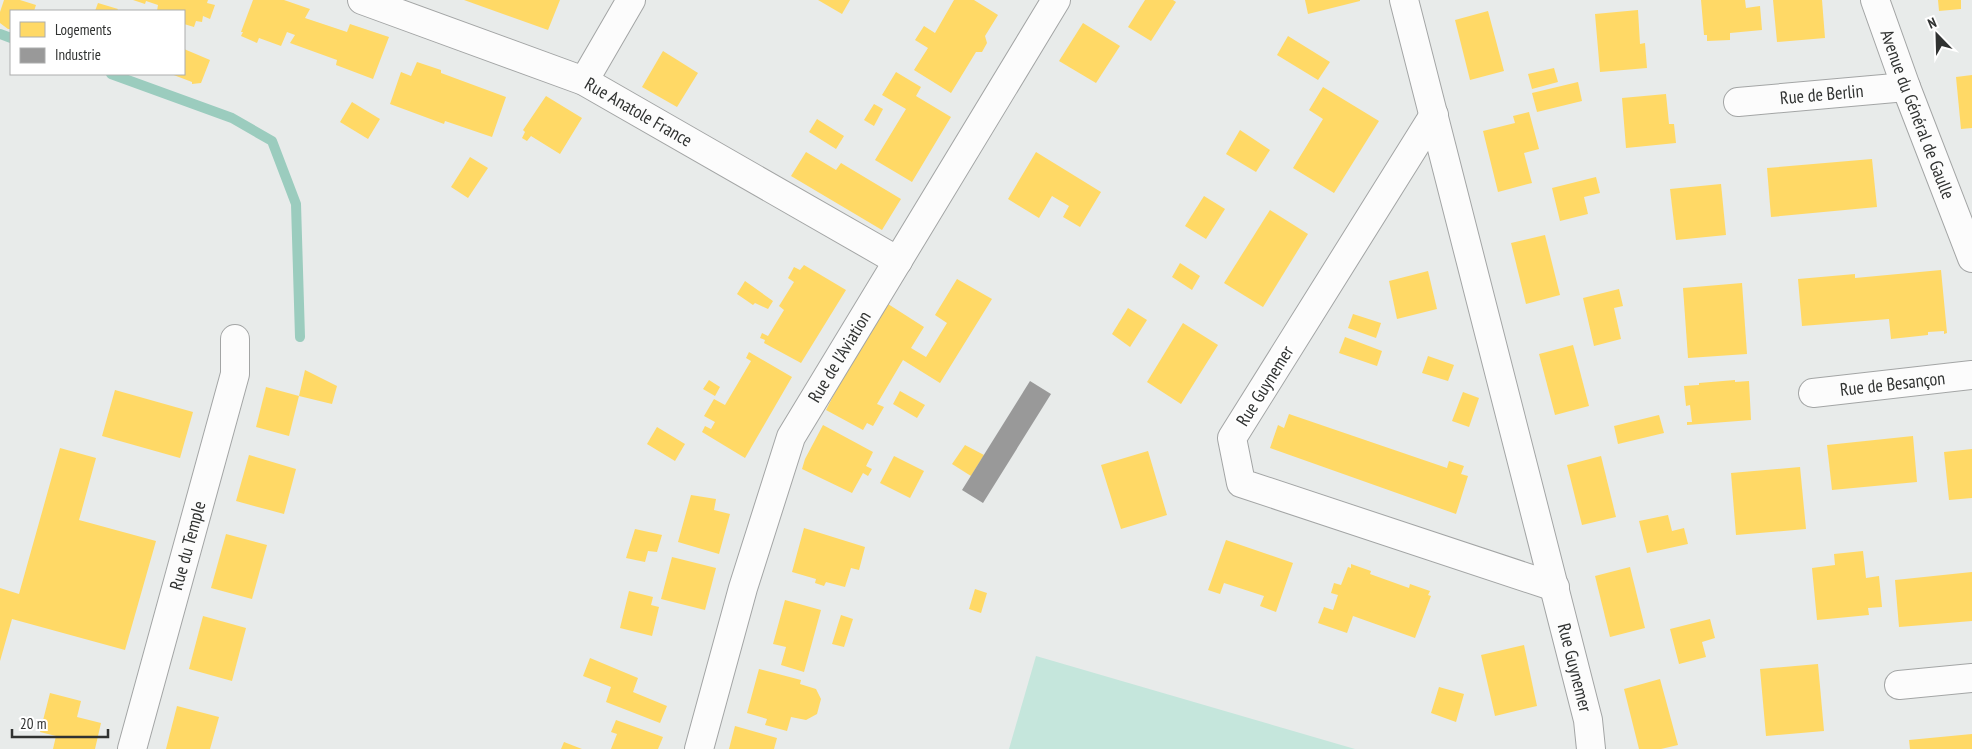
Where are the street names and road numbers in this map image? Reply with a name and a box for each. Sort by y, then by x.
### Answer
street label: Avenue du Général de Gaulle [1875,26,1960,202]
street label: Rue Anatole France [581,72,696,152]
street label: Rue de Berlin [1779,79,1864,109]
street label: Rue de l'Aviation [803,307,876,407]
street label: Rue Guynemer [1231,341,1298,430]
street label: Rue de Besançon [1839,366,1946,401]
street label: Rue du Temple [164,498,211,593]
street label: Rue Guynemer [1553,621,1597,714]

